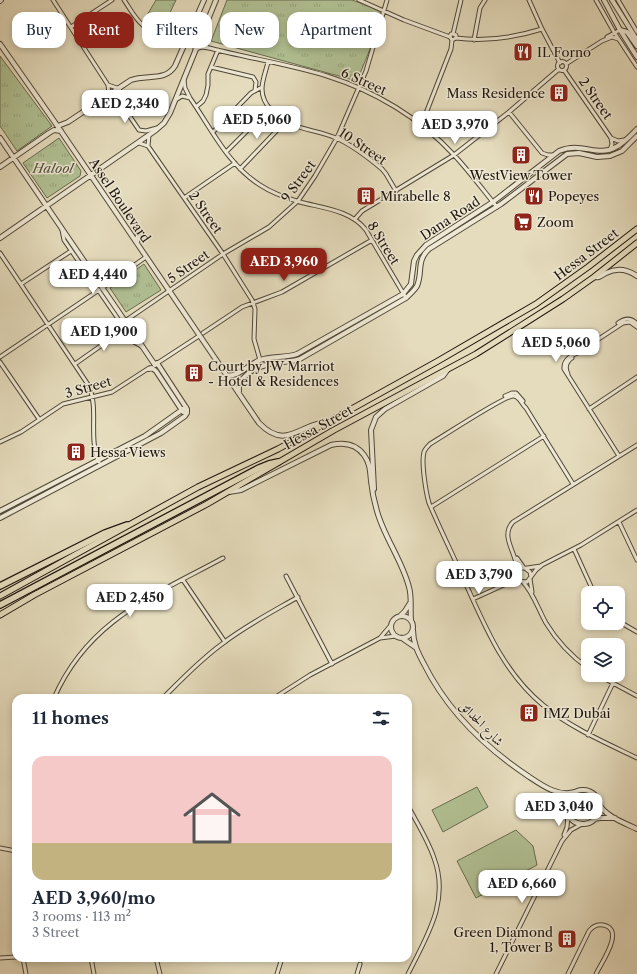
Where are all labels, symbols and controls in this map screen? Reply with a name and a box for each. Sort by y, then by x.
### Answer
chip: Buy [12,12,66,48]
chip: Rent [74,12,134,48]
chip: Filters [142,12,212,48]
chip: New [220,12,279,48]
chip: Apartment [287,12,386,48]
restaurant icon: IL Forno [512,41,534,63]
place label: IL Forno [537,44,591,60]
street label: 6 Street [339,64,390,98]
street label: 2 Street [576,74,616,122]
building icon: Mass Residence [548,82,570,104]
place label: Mass Residence [447,85,545,101]
pin: AED 2,340 [79,90,171,124]
text: AED 2,340 [91,95,159,111]
pin: AED 5,060 [211,106,303,140]
text: AED 5,060 [223,111,291,127]
pin: AED 3,970 [409,111,501,145]
text: AED 3,970 [421,116,489,132]
street label: 10 Street [336,124,390,168]
building icon: WestView Tower [510,144,532,166]
street label: Assel Boulevard [85,154,154,245]
street label: 9 Street [277,157,319,205]
park label: Halool [32,160,75,176]
place label: WestView Tower [468,167,573,183]
building icon: Mirabelle 8 [355,185,377,207]
restaurant icon: Popeyes [523,185,545,207]
street label: 2 Street [186,188,226,236]
place label: Mirabelle 8 [380,188,451,204]
place label: Popeyes [548,188,599,204]
street label: Dana Road [417,193,483,243]
supermarket icon: Zoom [512,211,534,233]
place label: Zoom [537,214,574,230]
street label: 8 Street [364,218,404,268]
street label: Hessa Street [551,224,622,283]
street label: 5 Street [164,246,212,286]
pin: AED 3,960 [238,248,330,282]
text: AED 3,960 [250,253,318,269]
pin: AED 4,440 [47,261,139,295]
text: AED 4,440 [59,266,127,282]
pin: AED 1,900 [58,318,150,352]
text: AED 1,900 [70,323,138,339]
pin: AED 5,060 [510,329,602,363]
text: AED 5,060 [522,334,590,350]
place label: Court by JW Marriot - Hotel & Residences [208,358,339,389]
building icon: Court by JW Marriot - Hotel & Residences [183,362,205,384]
street label: 3 Street [63,373,113,401]
street label: Hessa Street [281,401,356,453]
building icon: Hessa Views [65,441,87,463]
place label: Hessa Views [90,444,166,460]
pin: AED 3,790 [433,561,525,595]
text: AED 3,790 [445,566,513,582]
pin: AED 2,450 [84,584,176,618]
map controls [581,586,625,682]
button: locate [581,586,625,630]
text: AED 2,450 [96,589,164,605]
button: layers [581,638,625,682]
street label: شارع الحدائق [454,697,507,752]
building icon: IMZ Dubai [518,702,540,724]
place label: IMZ Dubai [543,705,611,721]
icon: filters [370,707,392,729]
text: 11 homes [32,708,109,728]
icon: home [176,782,248,854]
pin: AED 3,040 [513,793,605,827]
text: AED 3,040 [524,798,594,814]
pin: AED 6,660 [476,870,568,904]
text: AED 6,660 [487,875,557,891]
text: AED 3,960/mo [32,888,155,908]
text: 3 rooms · 113 m² [32,908,131,924]
text: 3 Street [32,924,79,940]
place label: Green Diamond 1, Tower B [454,924,553,955]
building icon: Green Diamond 1, Tower B [556,928,578,950]

